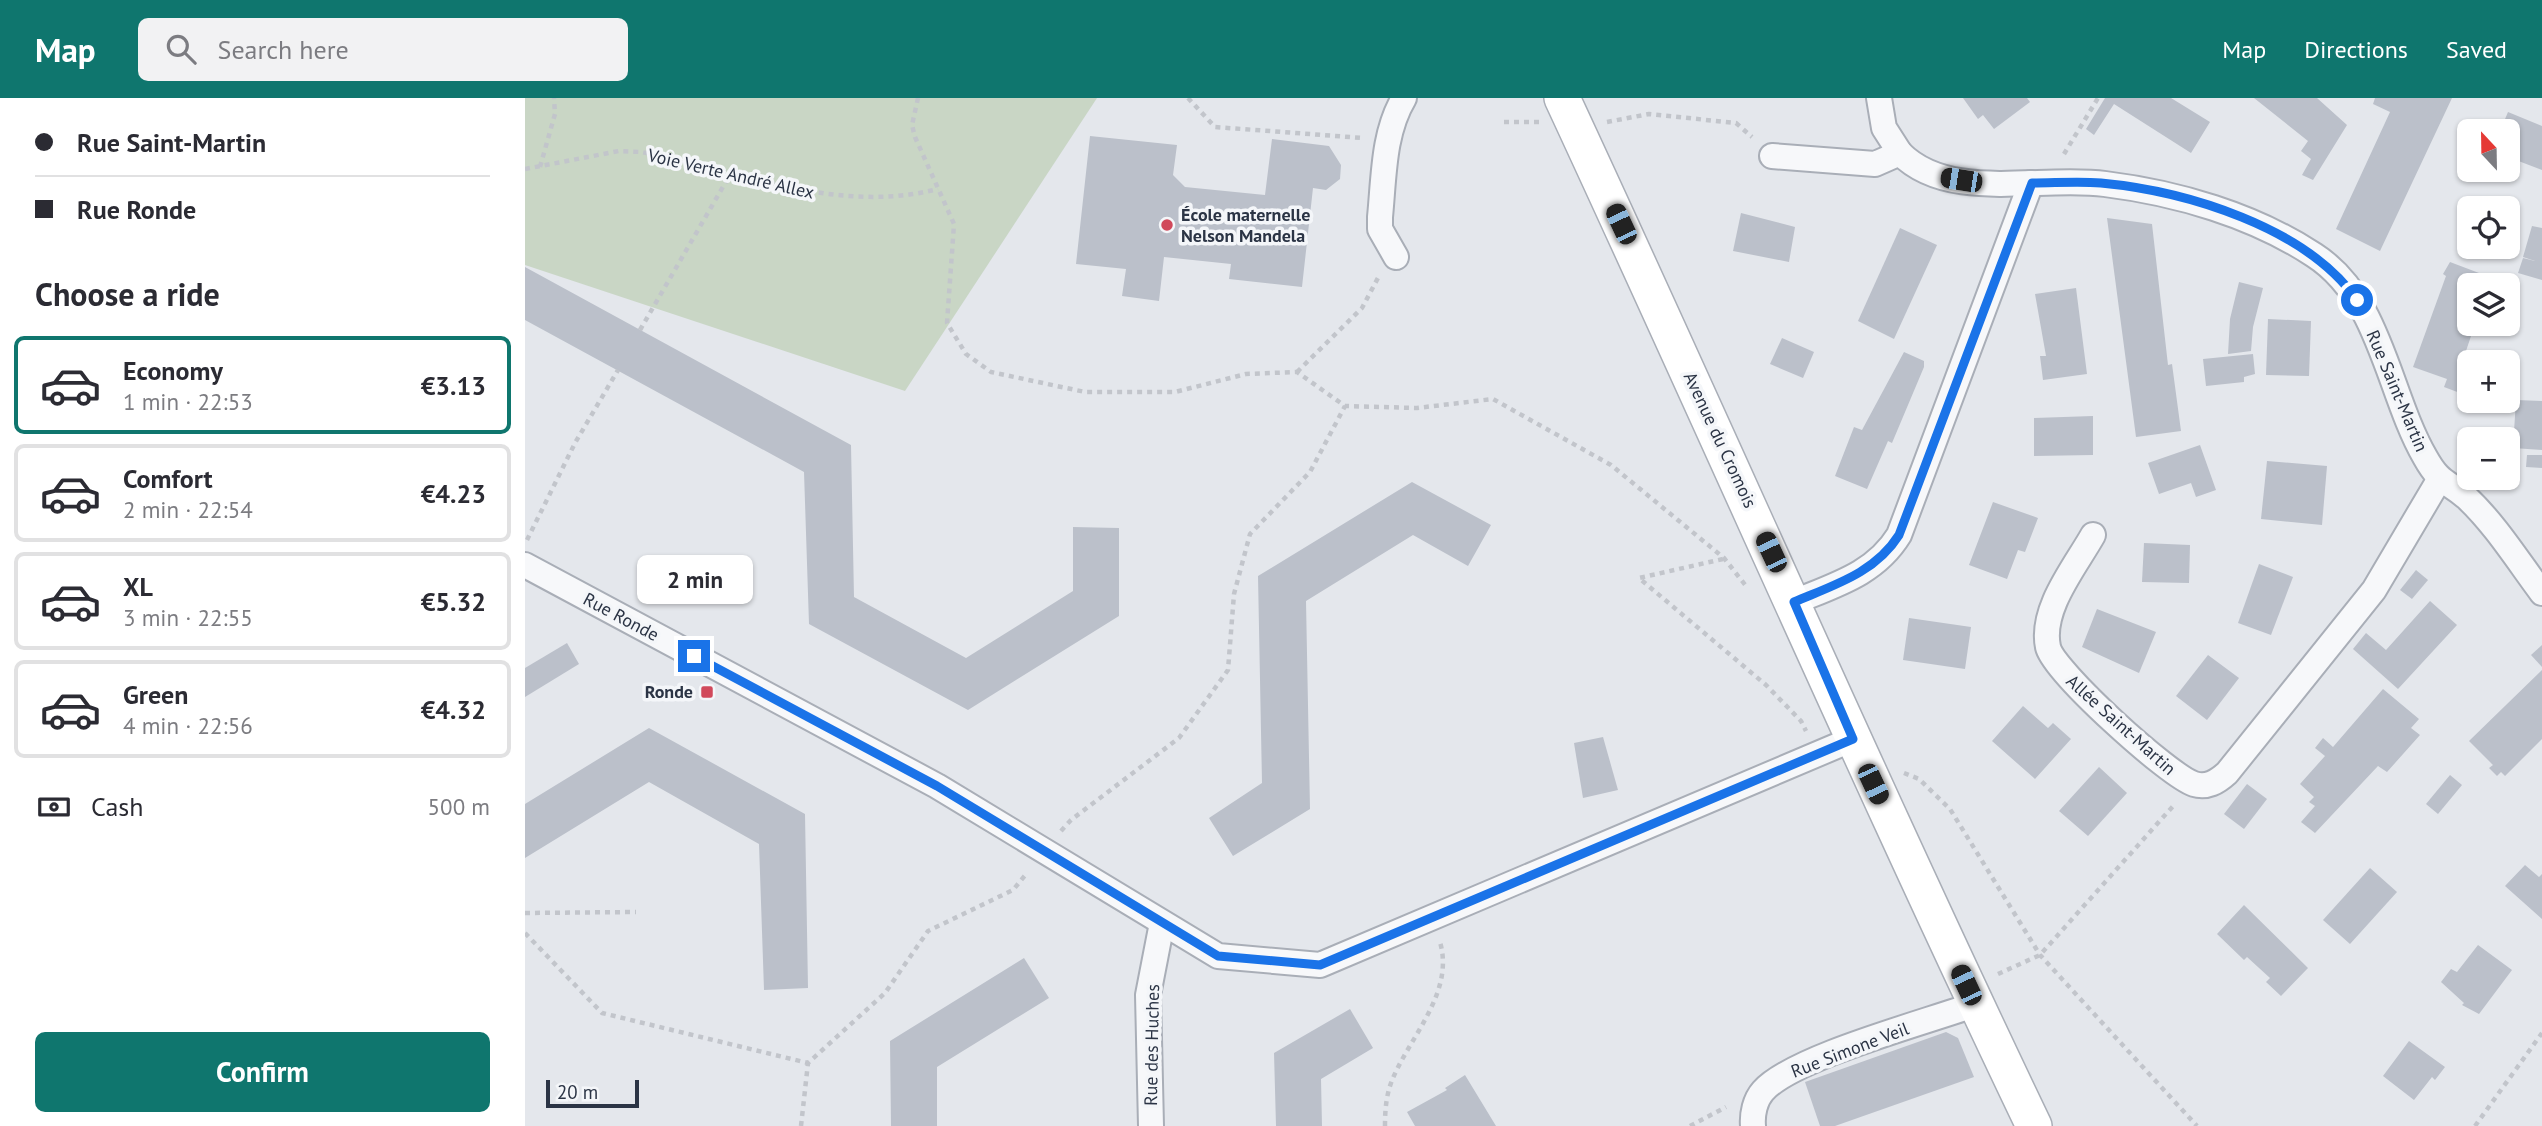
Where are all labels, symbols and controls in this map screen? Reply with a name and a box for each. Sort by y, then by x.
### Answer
search box [138,18,628,81]
text: Map [35,28,96,71]
icon: search [162,30,200,68]
text: Search here [218,33,349,66]
text: Map [2222,34,2266,65]
text: Directions [2304,34,2408,65]
text: Saved [2446,34,2507,65]
north arrow [2457,119,2520,182]
map controls [2457,119,2520,490]
text: Rue Saint-Martin [77,126,266,159]
street label: Voie Verte André Allex [645,143,816,204]
car [1939,166,1984,194]
text: Rue Ronde [77,193,196,226]
button: locate [2457,196,2520,259]
car [1603,201,1640,247]
place label: École maternelle Nelson Mandela [1181,203,1310,247]
marker: École maternelle Nelson Mandela [1159,217,1175,233]
text: Choose a ride [35,273,220,315]
button: layers [2457,273,2520,336]
route start [2341,284,2373,316]
street label: Rue Saint-Martin [2361,326,2433,455]
button: + [2457,350,2520,413]
icon: car [39,354,102,417]
text: Economy [123,354,223,387]
street label: Avenue du Cromois [1679,368,1762,512]
text: €3.13 [421,369,486,402]
text: 1 min · 22:53 [123,387,253,416]
button: − [2457,427,2520,490]
icon: car [39,462,102,525]
text: Comfort [123,462,213,495]
text: €4.23 [421,477,486,510]
text: 2 min · 22:54 [123,495,253,524]
car [1753,529,1790,575]
callout: 2 min [636,554,752,603]
text: 2 min [667,565,723,594]
icon: car [39,570,102,633]
text: XL [123,570,153,603]
text: €5.32 [421,585,486,618]
street label: Rue Ronde [579,587,663,646]
text: 3 min · 22:55 [123,603,253,632]
route end [678,640,710,672]
street label: Allée Saint-Martin [2062,669,2181,780]
icon: car [39,678,102,741]
text: Green [123,678,188,711]
place label: Ronde [645,680,693,703]
marker: Ronde [699,684,715,700]
text: €4.32 [421,693,486,726]
text: 4 min · 22:56 [123,711,253,740]
car [1855,761,1892,807]
icon: cash [35,788,73,826]
text: Cash [91,790,143,823]
text: 500 m [428,792,490,821]
car [1948,962,1985,1008]
street label: Rue des Huches [1139,984,1164,1106]
street label: Rue Simone Veil [1788,1016,1913,1083]
button: Confirm [35,1032,490,1112]
scale bar [546,1077,639,1109]
text: 20 m [557,1080,598,1104]

